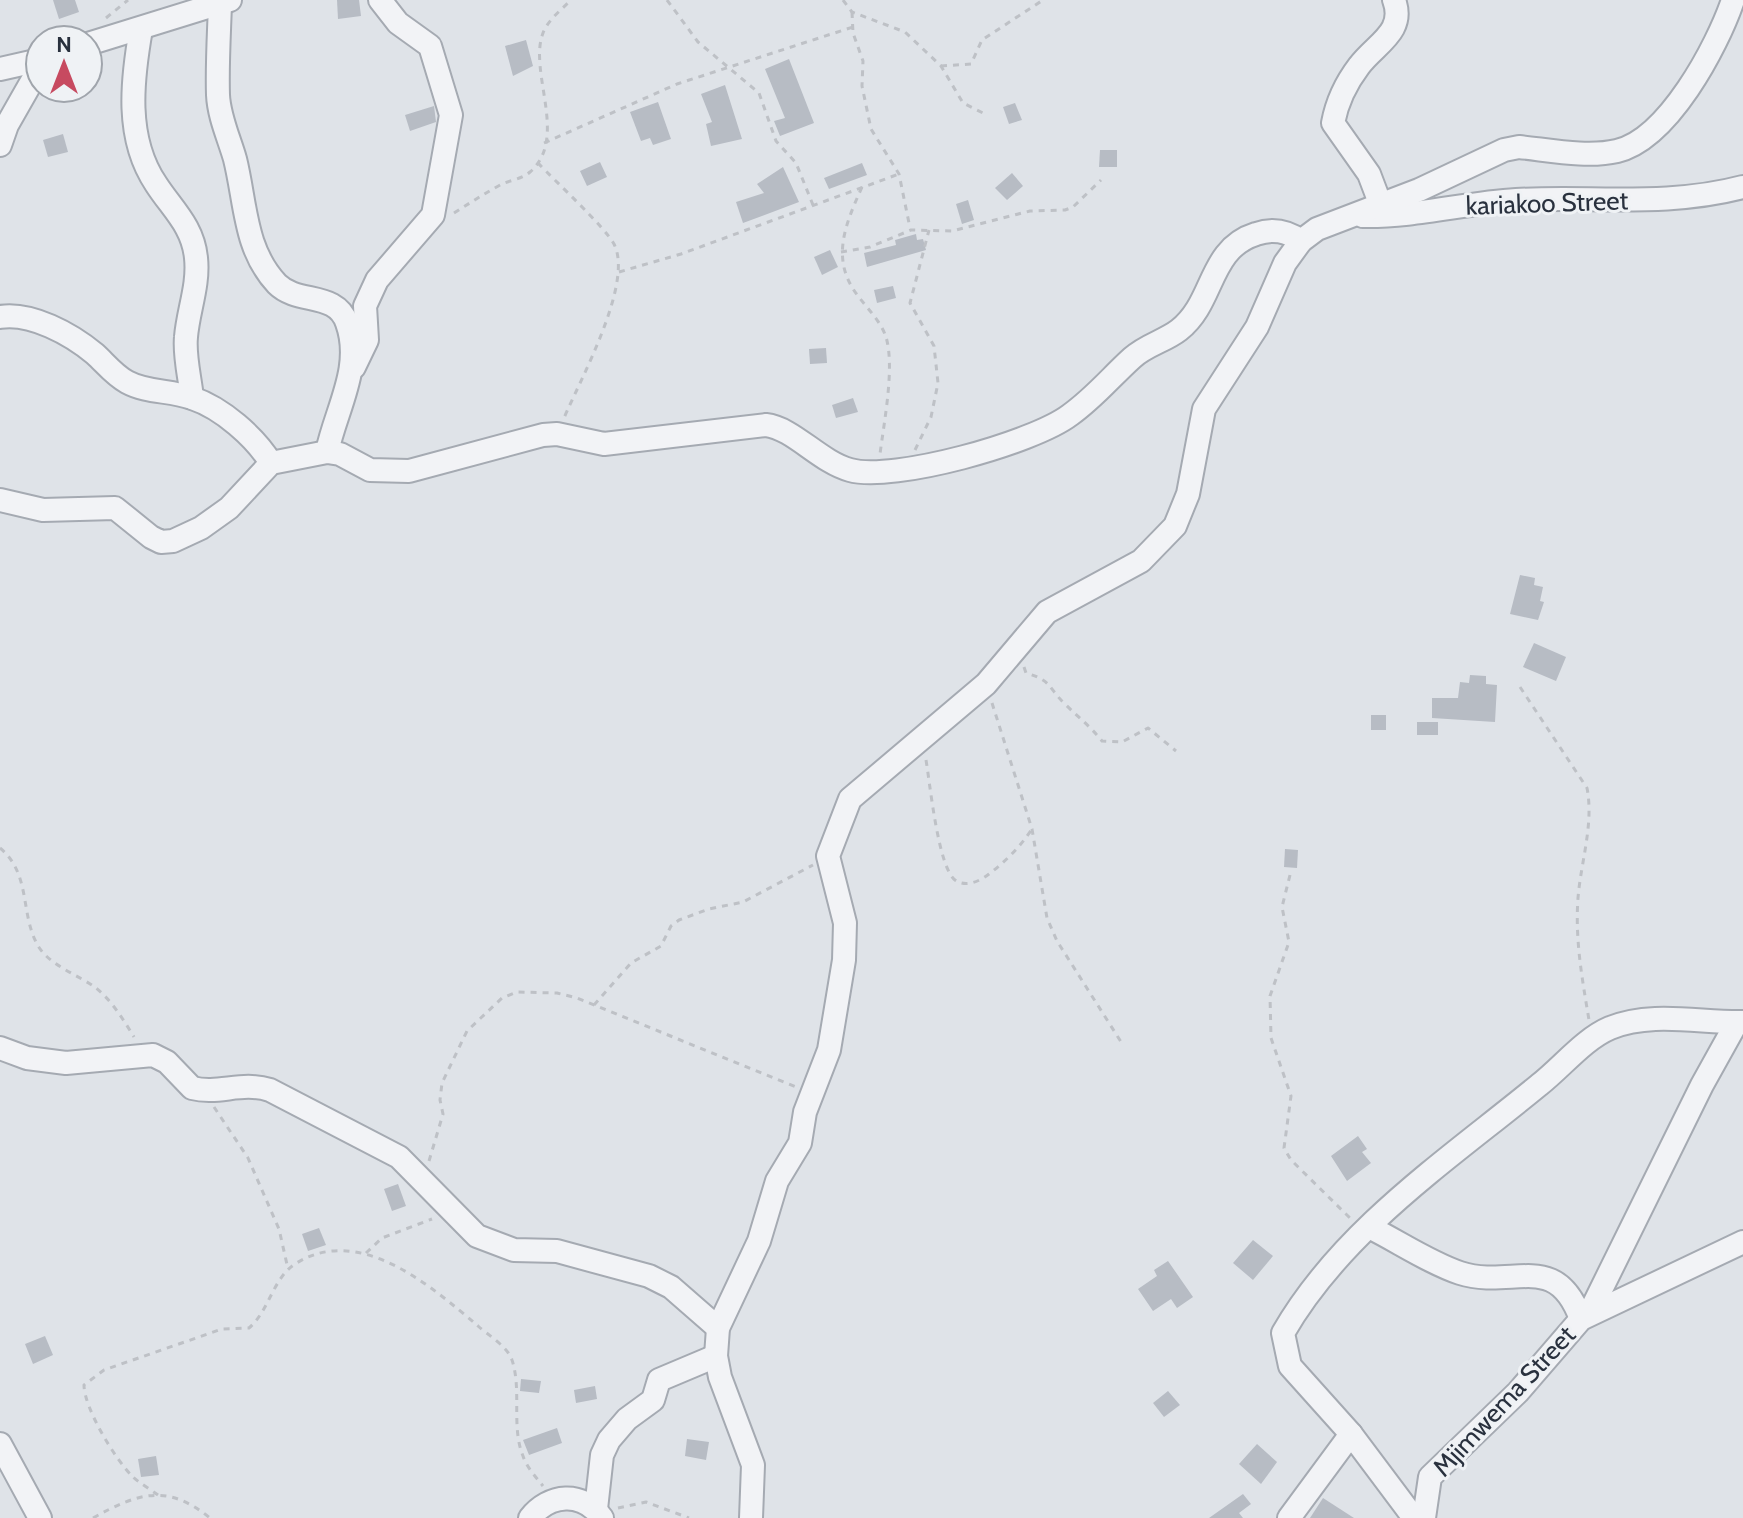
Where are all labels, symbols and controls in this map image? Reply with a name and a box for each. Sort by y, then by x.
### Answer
north arrow [24,24,104,104]
text: N [56,31,72,58]
street label: kariakoo Street [1465,184,1629,222]
street label: Mjimwema Street [1426,1319,1582,1483]

